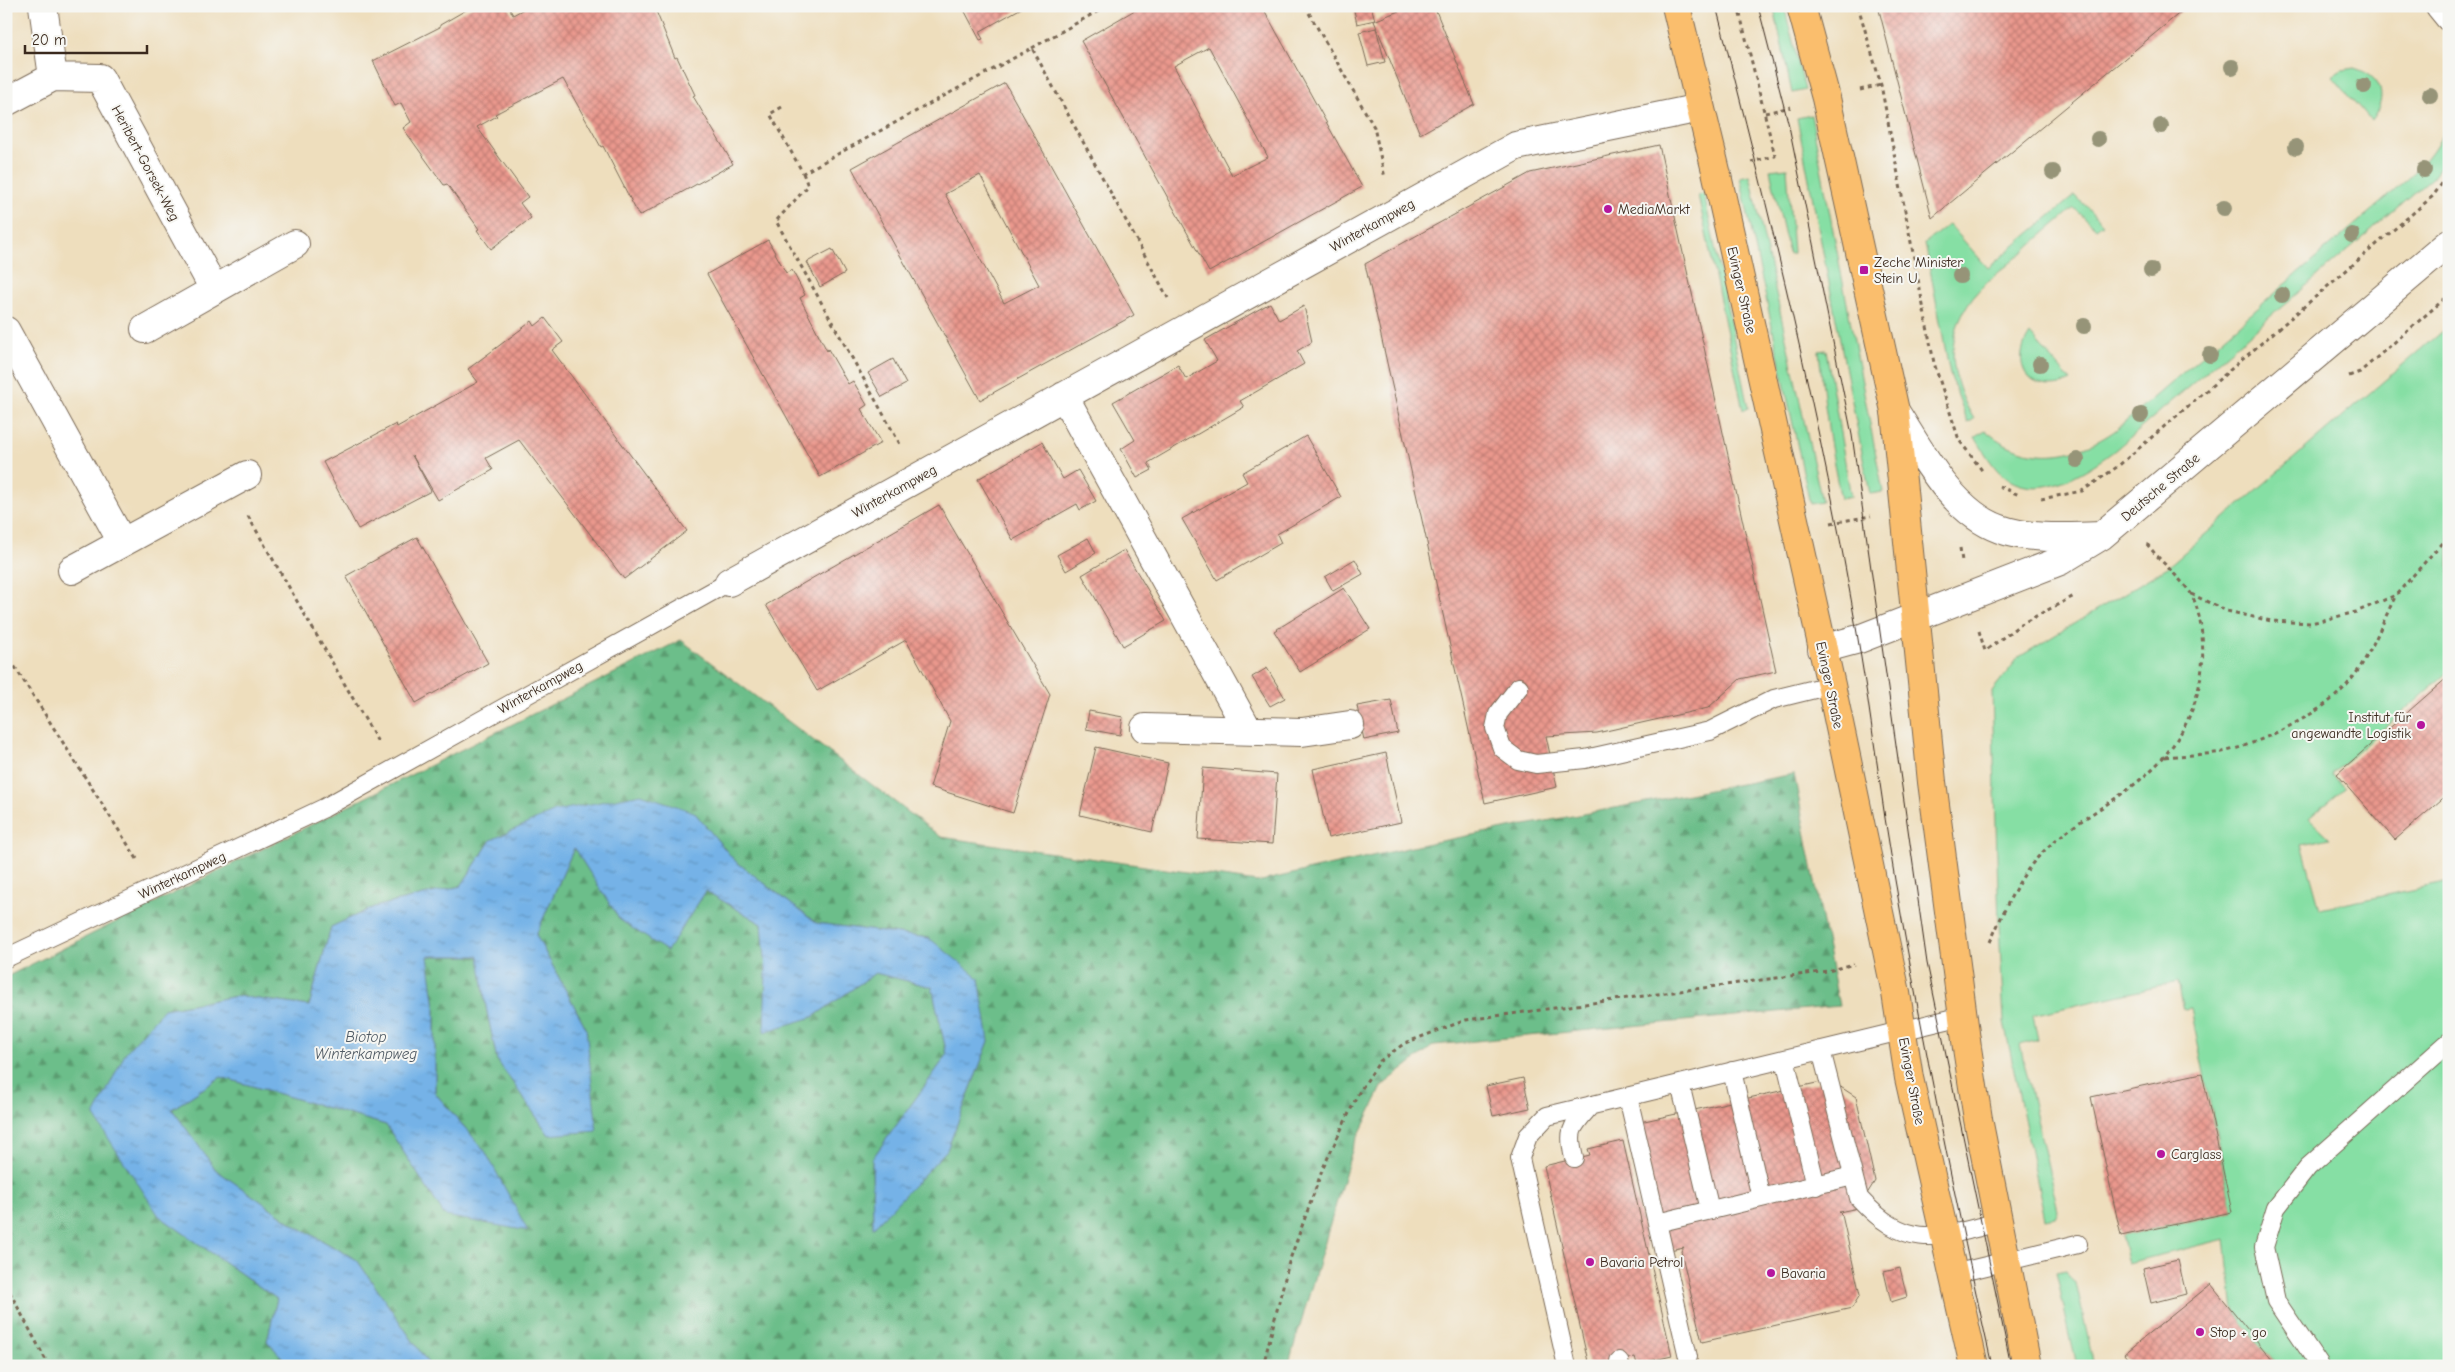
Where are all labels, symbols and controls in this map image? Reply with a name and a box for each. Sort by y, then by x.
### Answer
scale bar [25,22,148,54]
text: 20 m [32,31,66,49]
street label: Heribert-Gorsek-Weg [108,102,183,224]
street label: Winterkampweg [1327,195,1418,256]
place label: MediaMarkt [1618,201,1691,218]
marker: MediaMarkt [1602,203,1614,215]
street label: Evinger Straße [1723,245,1760,335]
place label: Zeche Minister Stein U [1874,254,1963,287]
marker: Zeche Minister Stein U [1858,264,1870,276]
street label: Deutsche Straße [2118,450,2203,525]
street label: Winterkampweg [849,461,940,522]
street label: Evinger Straße [1812,640,1847,730]
street label: Winterkampweg [495,657,586,718]
place label: Institut für angewandte Logistik [2291,709,2411,742]
marker: Institut für angewandte Logistik [2415,719,2427,731]
street label: Winterkampweg [136,848,229,903]
water label: Biotop Winterkampweg [315,1028,417,1063]
street label: Evinger Straße [1895,1036,1928,1126]
place label: Carglass [2171,1146,2221,1163]
marker: Carglass [2155,1148,2167,1160]
place label: Bavaria Petrol [1600,1254,1683,1271]
marker: Bavaria Petrol [1584,1256,1596,1268]
place label: Bavaria [1781,1265,1826,1282]
marker: Bavaria [1765,1267,1777,1279]
place label: Stop + go [2210,1324,2267,1341]
marker: Stop + go [2194,1326,2206,1338]

